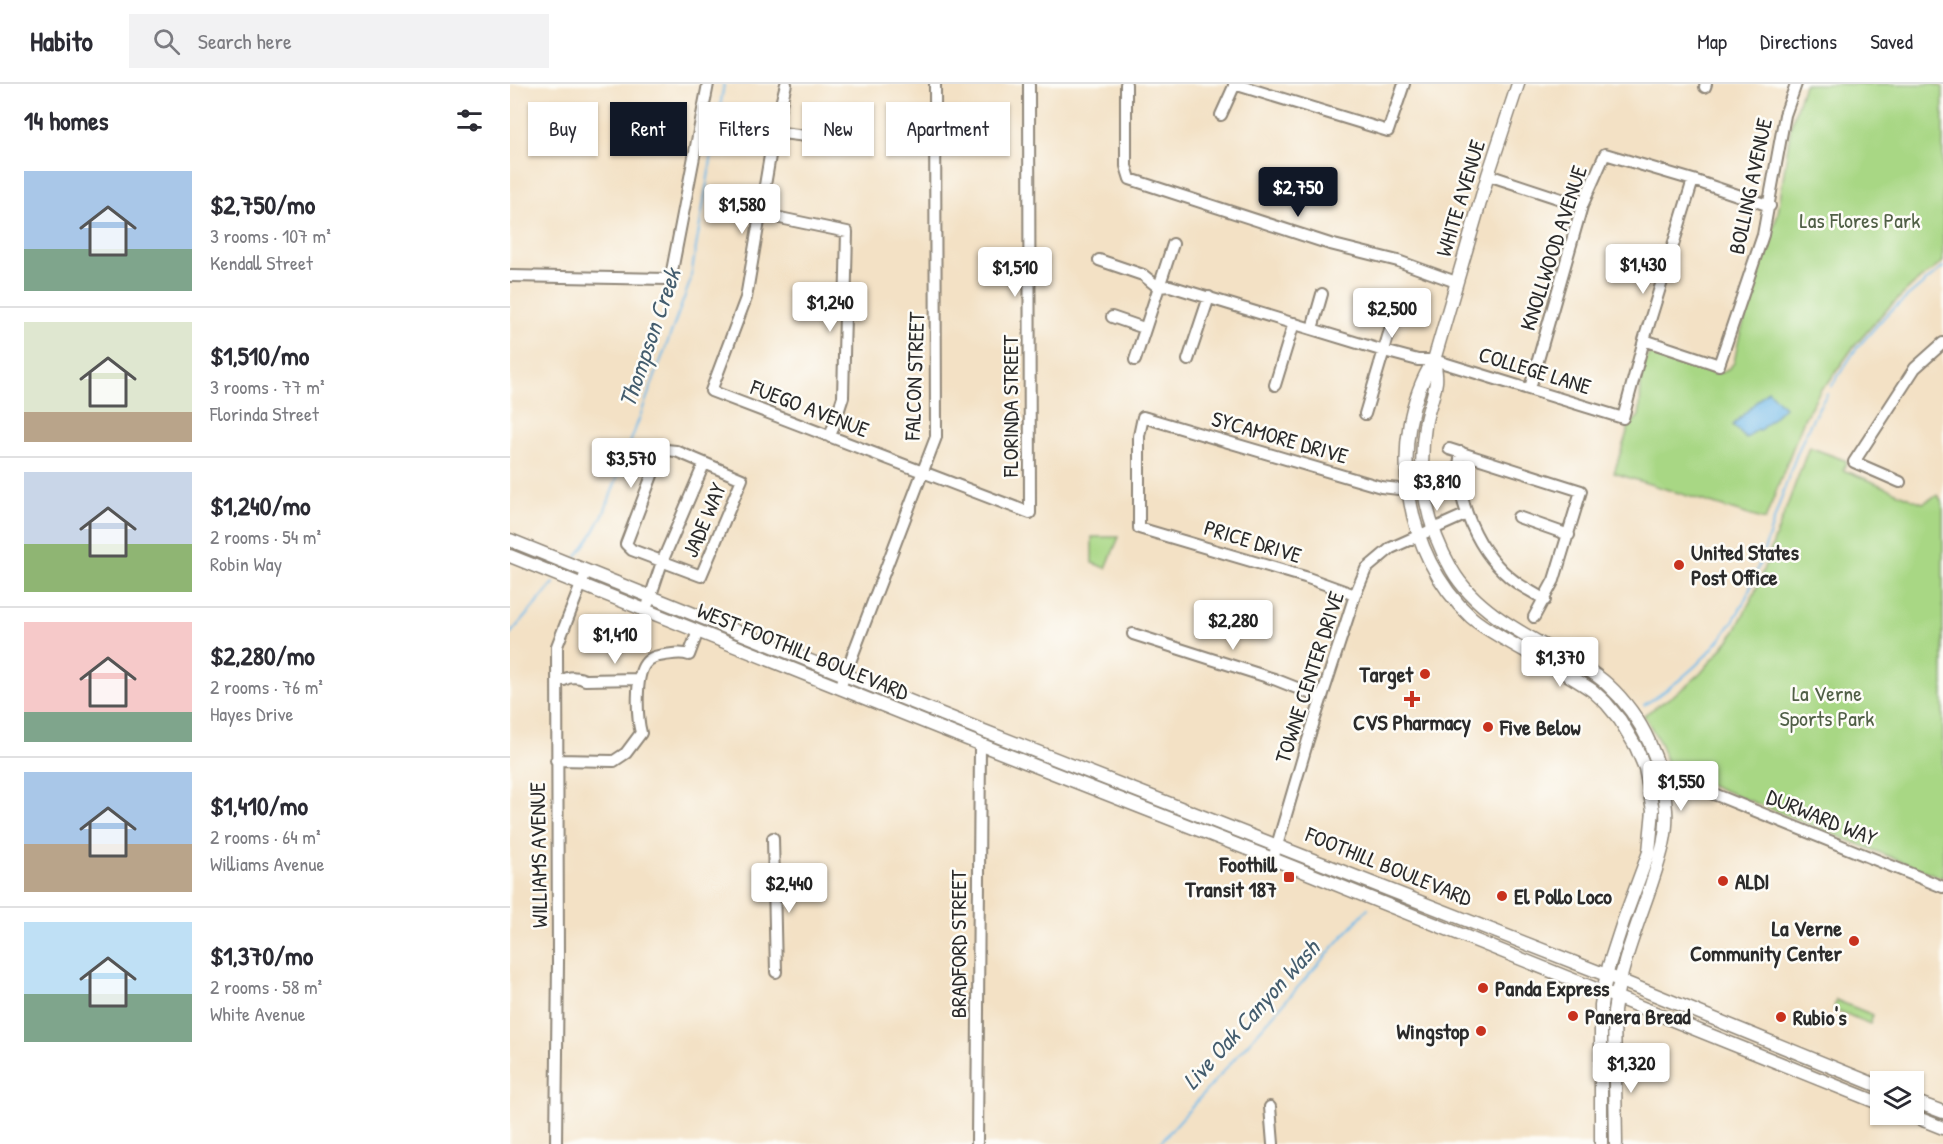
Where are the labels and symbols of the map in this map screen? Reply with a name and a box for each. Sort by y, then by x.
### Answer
street label: BOLLING AVENUE [1721,115,1779,257]
street label: WHITE AVENUE [1428,136,1492,260]
street label: KNOLLWOOD AVENUE [1512,161,1594,334]
pin: $2,750 [1249,167,1347,218]
pin: $1,580 [693,184,791,235]
park label: Las Flores Park [1800,205,1920,235]
pin: $1,430 [1594,244,1692,295]
pin: $1,510 [966,247,1064,298]
water label: Thompson Creek [610,262,689,411]
pin: $1,240 [781,282,879,333]
pin: $2,500 [1343,288,1441,339]
street label: FALCON STREET [897,311,931,442]
street label: FLORINDA STREET [995,334,1025,478]
street label: COLLEGE LANE [1475,339,1595,401]
street label: FUEGO AVENUE [746,371,874,444]
street label: SYCAMORE DRIVE [1208,403,1352,471]
pin: $3,570 [582,438,680,489]
pin: $3,810 [1388,461,1486,512]
street label: JADE WAY [675,478,733,562]
street label: PRICE DRIVE [1201,512,1306,570]
place label: United States Post Office [1691,537,1800,592]
marker: United States Post Office [1672,558,1686,572]
street label: TOWNE CENTER DRIVE [1267,587,1351,767]
street label: WEST FOOTHILL BOULEVARD [693,595,914,707]
pin: $2,280 [1184,600,1282,651]
pin: $1,410 [566,614,664,665]
pin: $1,370 [1511,637,1609,688]
place label: Target [1358,659,1414,690]
marker: Target [1418,667,1432,681]
park label: La Verne Sports Park [1780,678,1874,733]
marker: CVS Pharmacy [1405,692,1419,706]
place label: CVS Pharmacy [1353,707,1472,738]
place label: Five Below [1499,712,1581,742]
marker: Five Below [1481,720,1495,734]
pin: $1,550 [1632,761,1730,812]
street label: DURWARD WAY [1762,781,1882,853]
street label: WILLIAMS AVENUE [522,782,554,928]
street label: FOOTHILL BOULEVARD [1300,819,1477,913]
place label: Foothill Transit 187 [1184,849,1278,904]
pin: $2,440 [740,863,838,914]
place label: ALDI [1735,866,1770,896]
street label: BRADFORD STREET [943,869,973,1018]
marker: Foothill Transit 187 [1282,870,1296,884]
marker: ALDI [1716,874,1730,888]
place label: El Pollo Loco [1514,881,1612,911]
marker: El Pollo Loco [1495,889,1509,903]
place label: La Verne Community Center [1690,913,1843,969]
water label: Live Oak Canyon Wash [1175,931,1328,1096]
marker: La Verne Community Center [1847,934,1861,948]
place label: Panda Express [1495,973,1610,1004]
marker: Panda Express [1476,981,1490,995]
place label: Panera Bread [1585,1001,1691,1031]
place label: Rubio's [1793,1002,1847,1032]
marker: Panera Bread [1566,1009,1580,1023]
marker: Rubio's [1774,1010,1788,1024]
place label: Wingstop [1396,1016,1470,1047]
marker: Wingstop [1474,1024,1488,1038]
pin: $1,320 [1582,1043,1680,1094]

